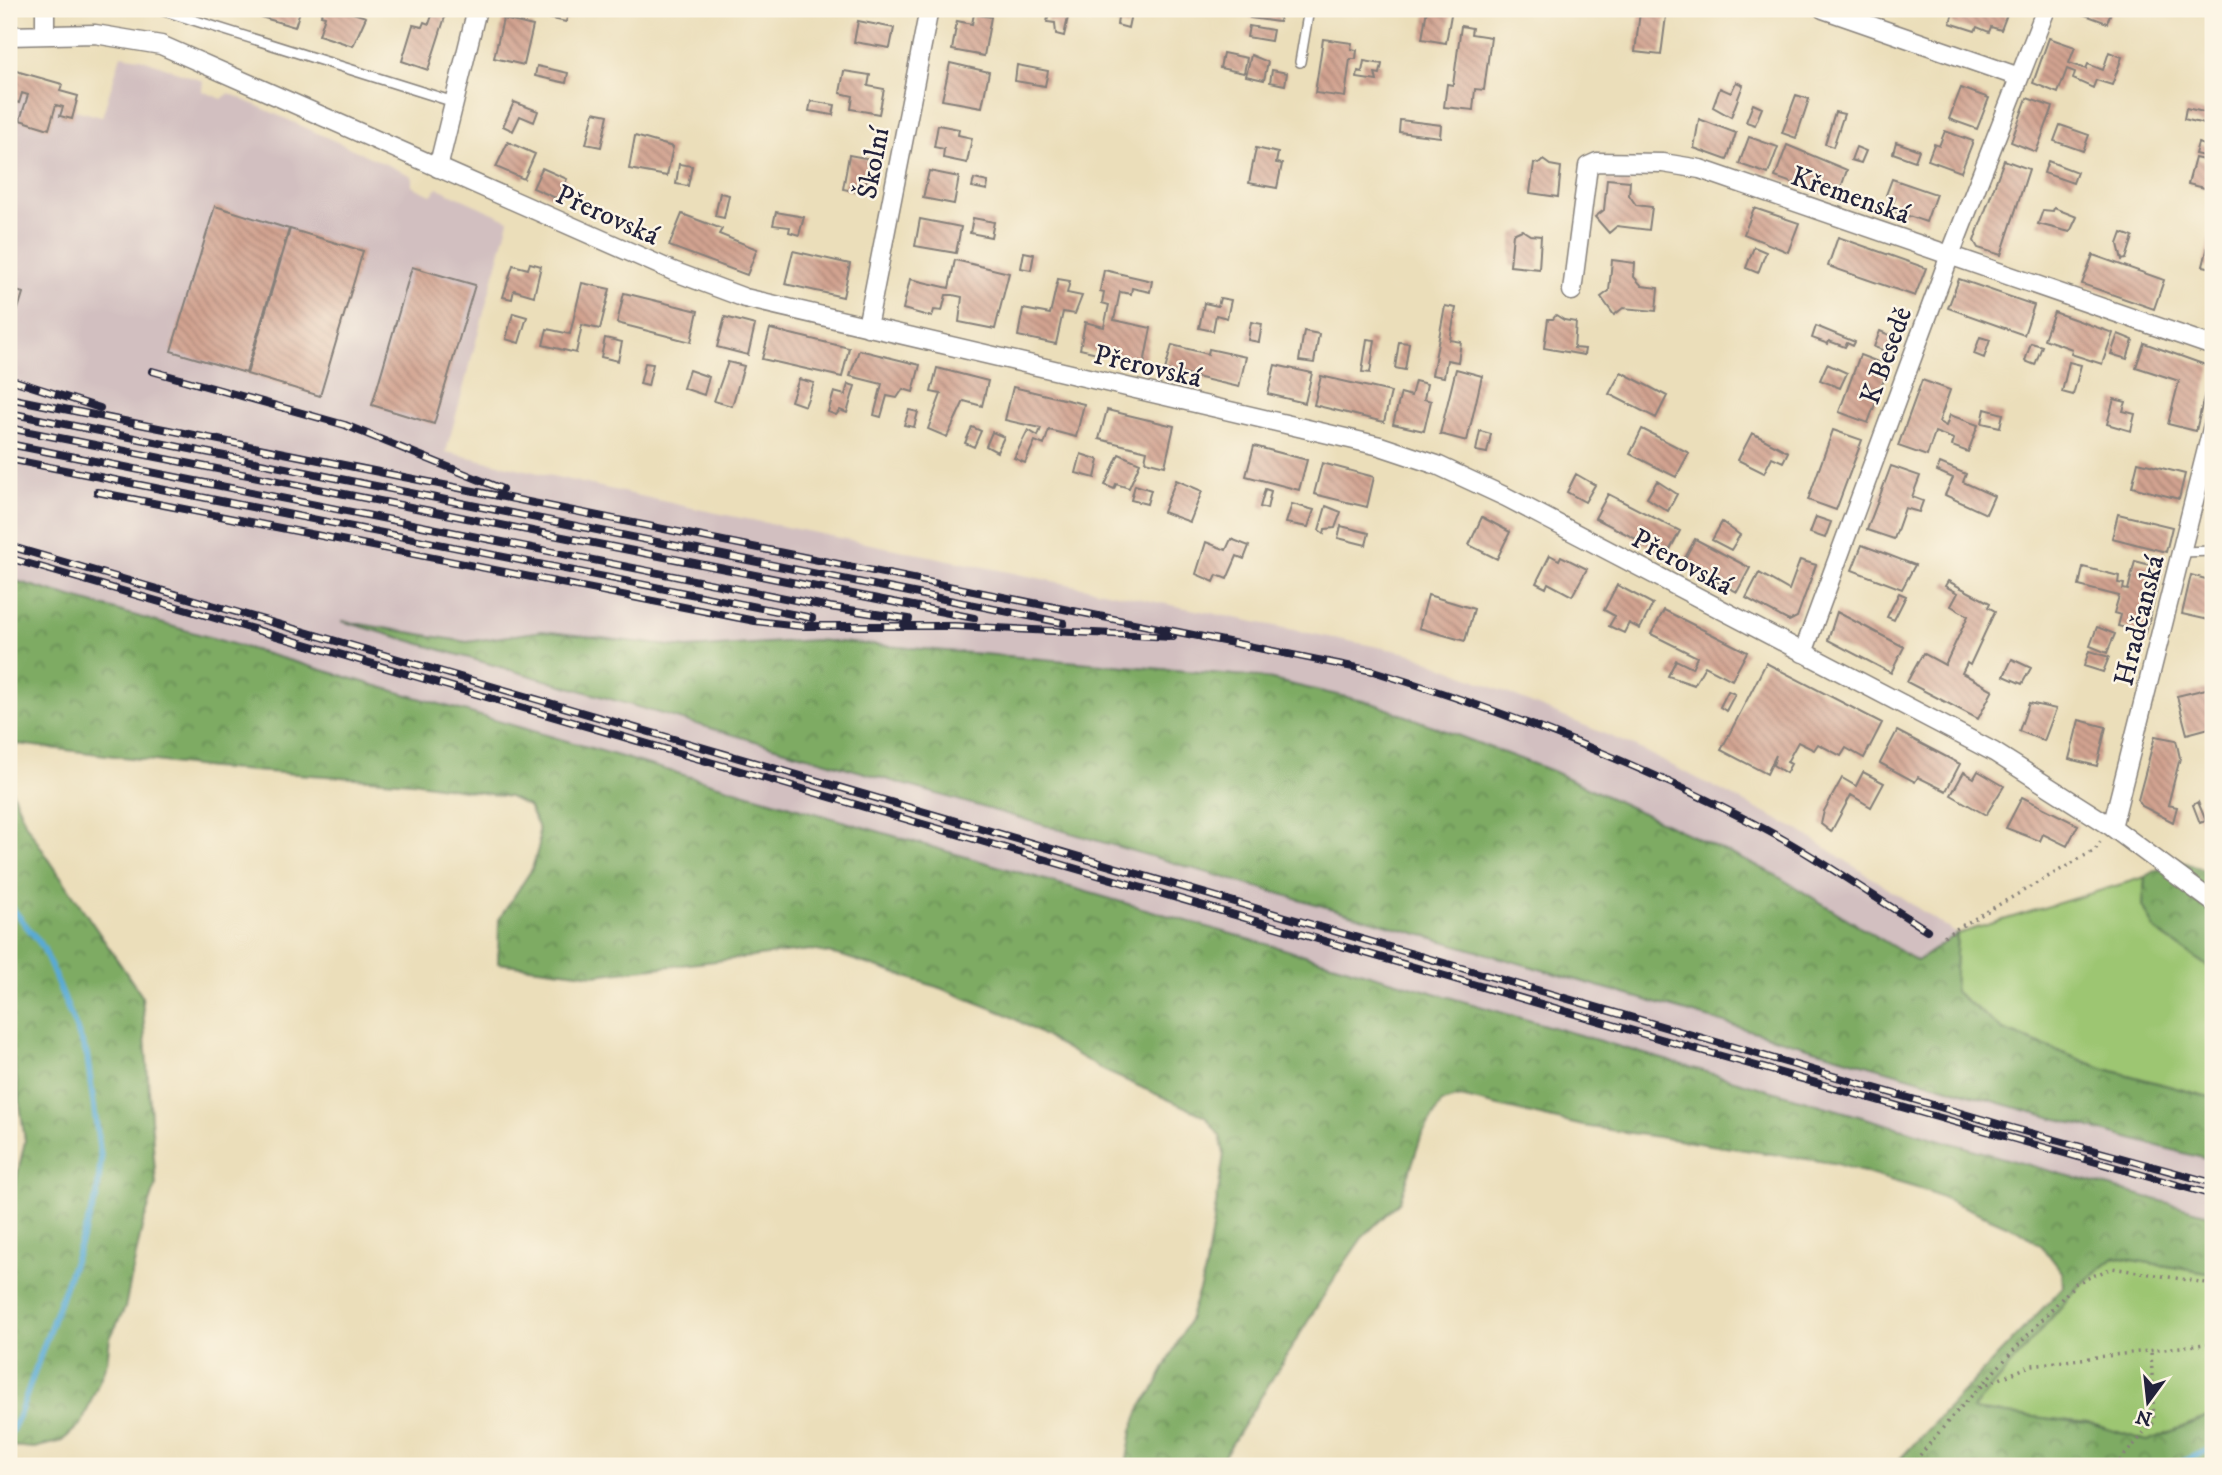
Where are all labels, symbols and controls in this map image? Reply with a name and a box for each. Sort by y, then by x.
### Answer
street label: Školní [848,123,898,202]
street label: Křemenská [1786,159,1915,232]
street label: Přerovská [550,177,665,254]
street label: K Besedě [1853,302,1920,409]
street label: Přerovská [1090,337,1205,396]
street label: Přerovská [1626,521,1739,604]
street label: Hradčanská [2106,551,2173,689]
north arrow [2114,1366,2184,1436]
text: N [2133,1404,2155,1430]

